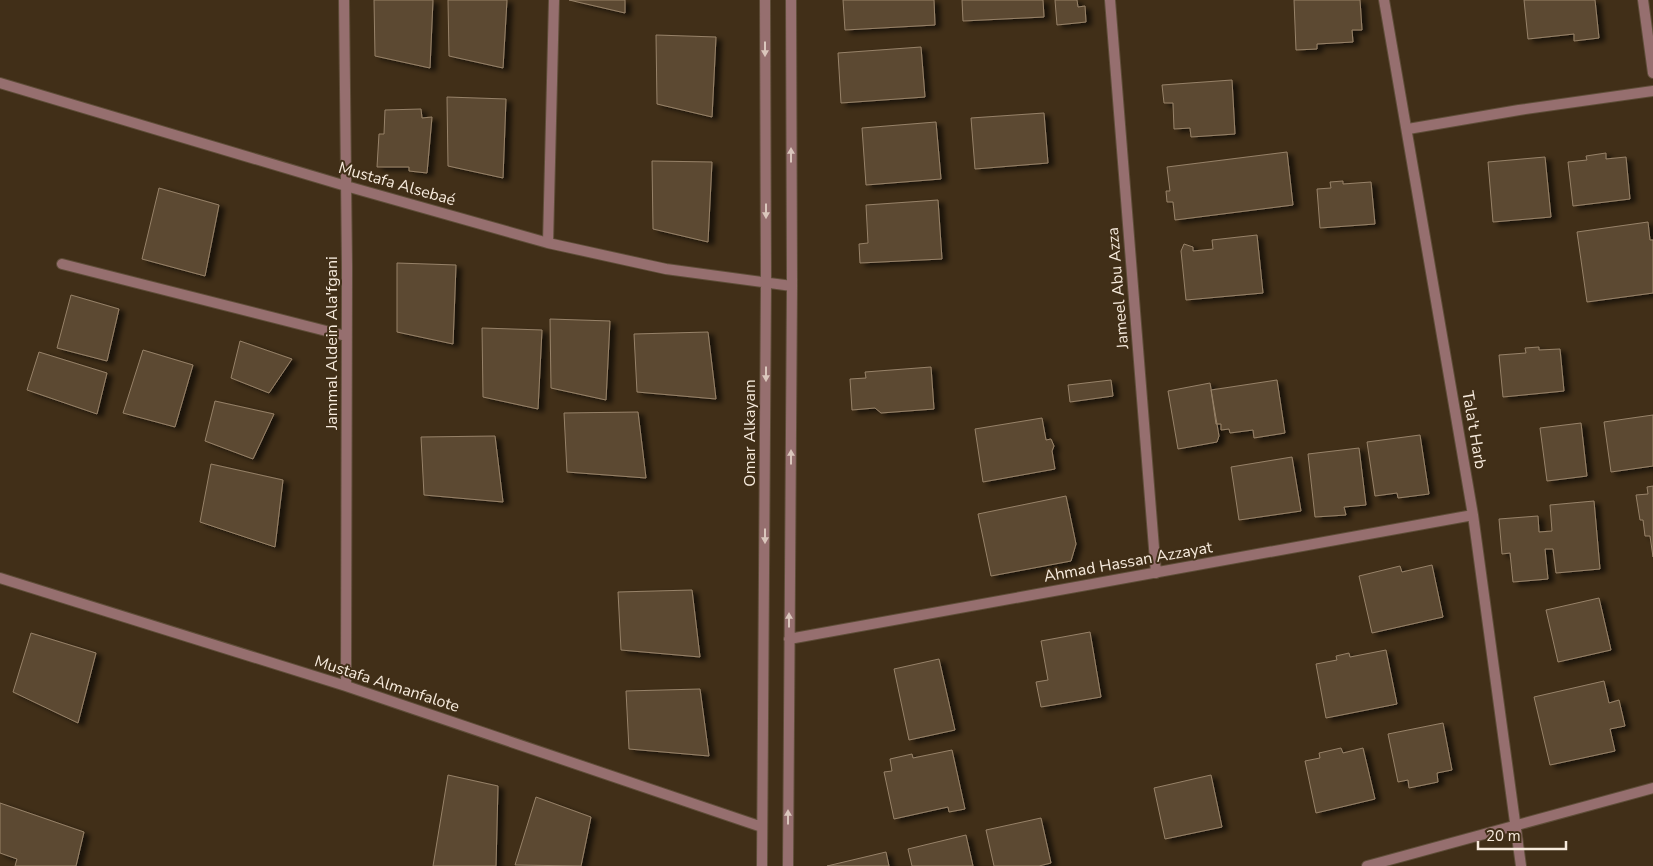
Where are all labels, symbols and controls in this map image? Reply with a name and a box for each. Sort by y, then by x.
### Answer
one-way arrow [761,41,769,57]
one-way arrow [787,147,795,163]
street label: Mustafa Alsebaé [336,157,458,211]
one-way arrow [762,203,770,219]
street label: Jameel Abu Azza [1102,226,1134,351]
street label: Jammal Aldein Ala'fgani [321,256,343,431]
one-way arrow [762,366,770,382]
street label: Omar Alkayam [739,379,761,487]
street label: Tala't Harb [1456,389,1492,471]
one-way arrow [787,449,795,465]
one-way arrow [761,528,769,544]
street label: Ahmad Hassan Azzayat [1042,536,1215,588]
one-way arrow [785,612,793,628]
street label: Mustafa Almanfalote [312,650,462,718]
one-way arrow [784,809,792,825]
scale bar [1478,818,1566,850]
text: 20 m [1486,826,1521,846]

